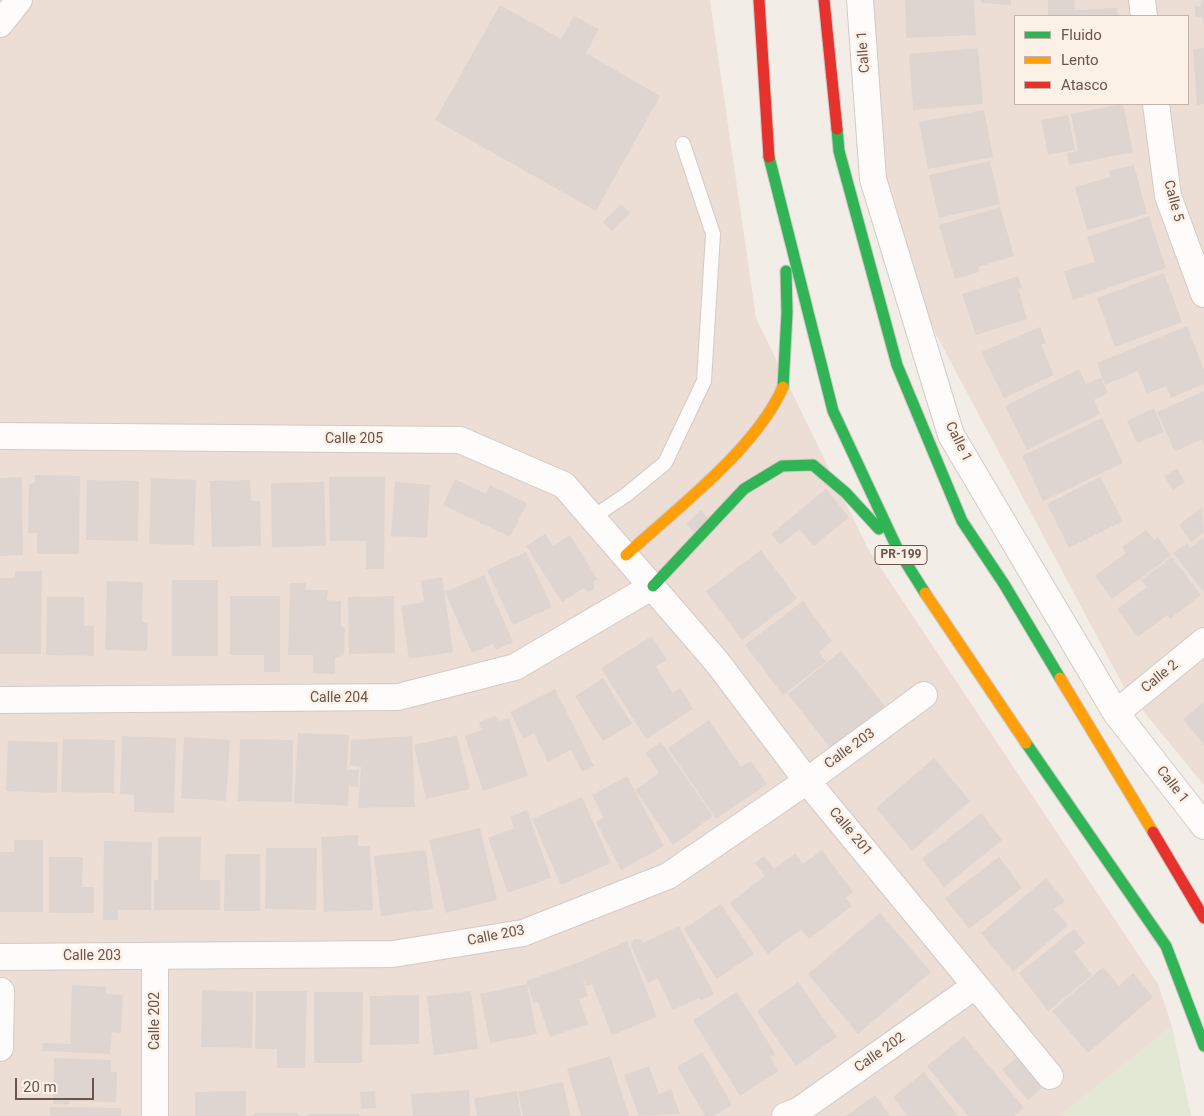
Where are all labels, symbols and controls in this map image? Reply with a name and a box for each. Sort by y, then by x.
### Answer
legend [1014,15,1189,105]
text: Fluido [1061,26,1102,44]
street label: Calle 1 [854,30,874,74]
text: Lento [1061,51,1099,69]
text: Atasco [1061,76,1108,94]
street label: Calle 5 [1159,178,1187,224]
street label: Calle 1 [941,419,975,465]
street label: Calle 205 [325,431,383,447]
road number: PR-199 [875,546,927,564]
street label: Calle 2 [1138,657,1182,697]
street label: Calle 204 [310,690,368,706]
street label: Calle 203 [822,725,878,773]
street label: Calle 1 [1152,763,1192,807]
street label: Calle 201 [825,804,875,860]
street label: Calle 203 [466,922,526,950]
street label: Calle 203 [63,948,121,964]
street label: Calle 202 [147,992,163,1050]
street label: Calle 202 [851,1029,909,1077]
scale bar [18,1068,96,1100]
text: 20 m [23,1078,57,1096]

